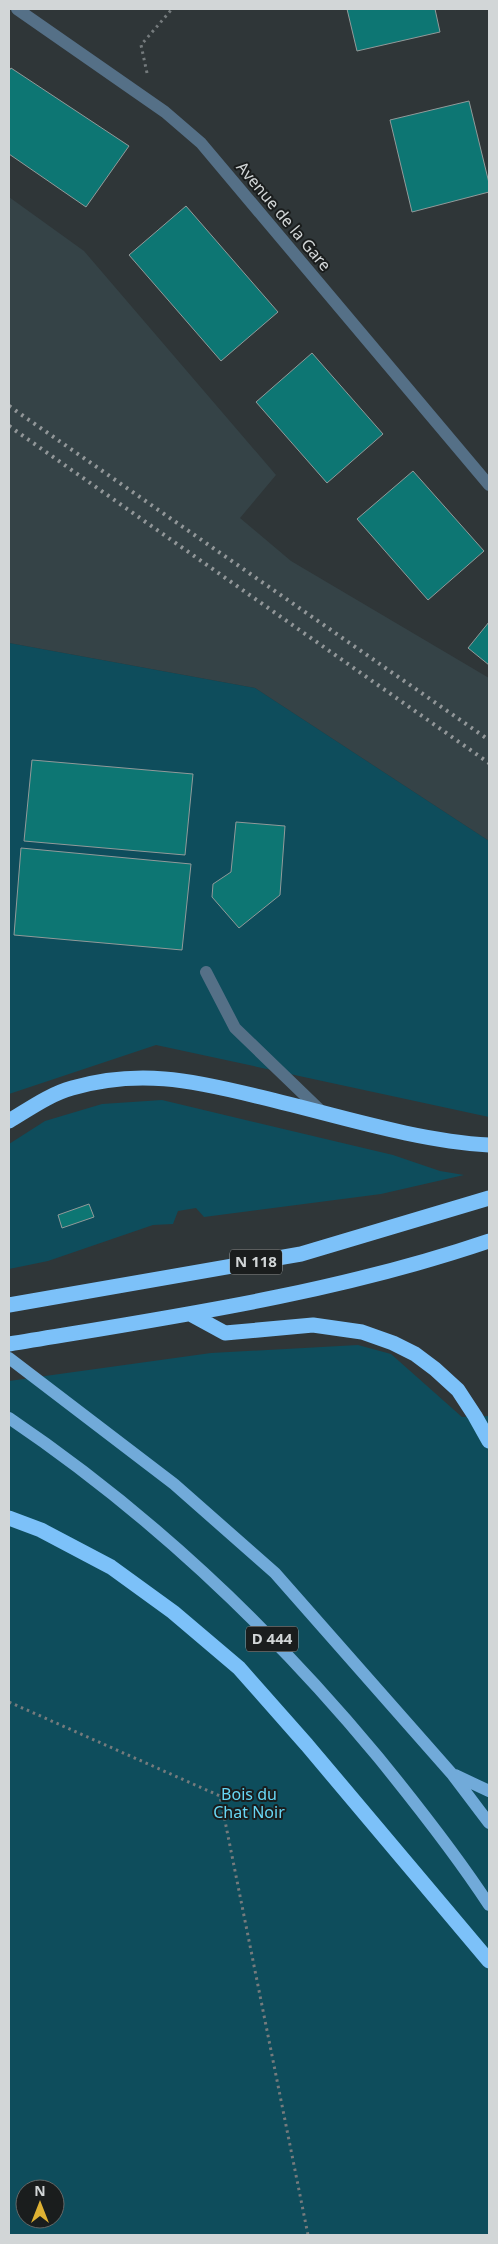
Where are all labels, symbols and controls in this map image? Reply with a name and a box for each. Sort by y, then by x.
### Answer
street label: Avenue de la Gare [232,157,336,275]
road number: N 118 [230,1250,282,1274]
road number: D 444 [246,1626,298,1652]
park label: Bois du Chat Noir [213,1783,285,1823]
north arrow [15,2179,65,2229]
text: N [34,2181,46,2200]

